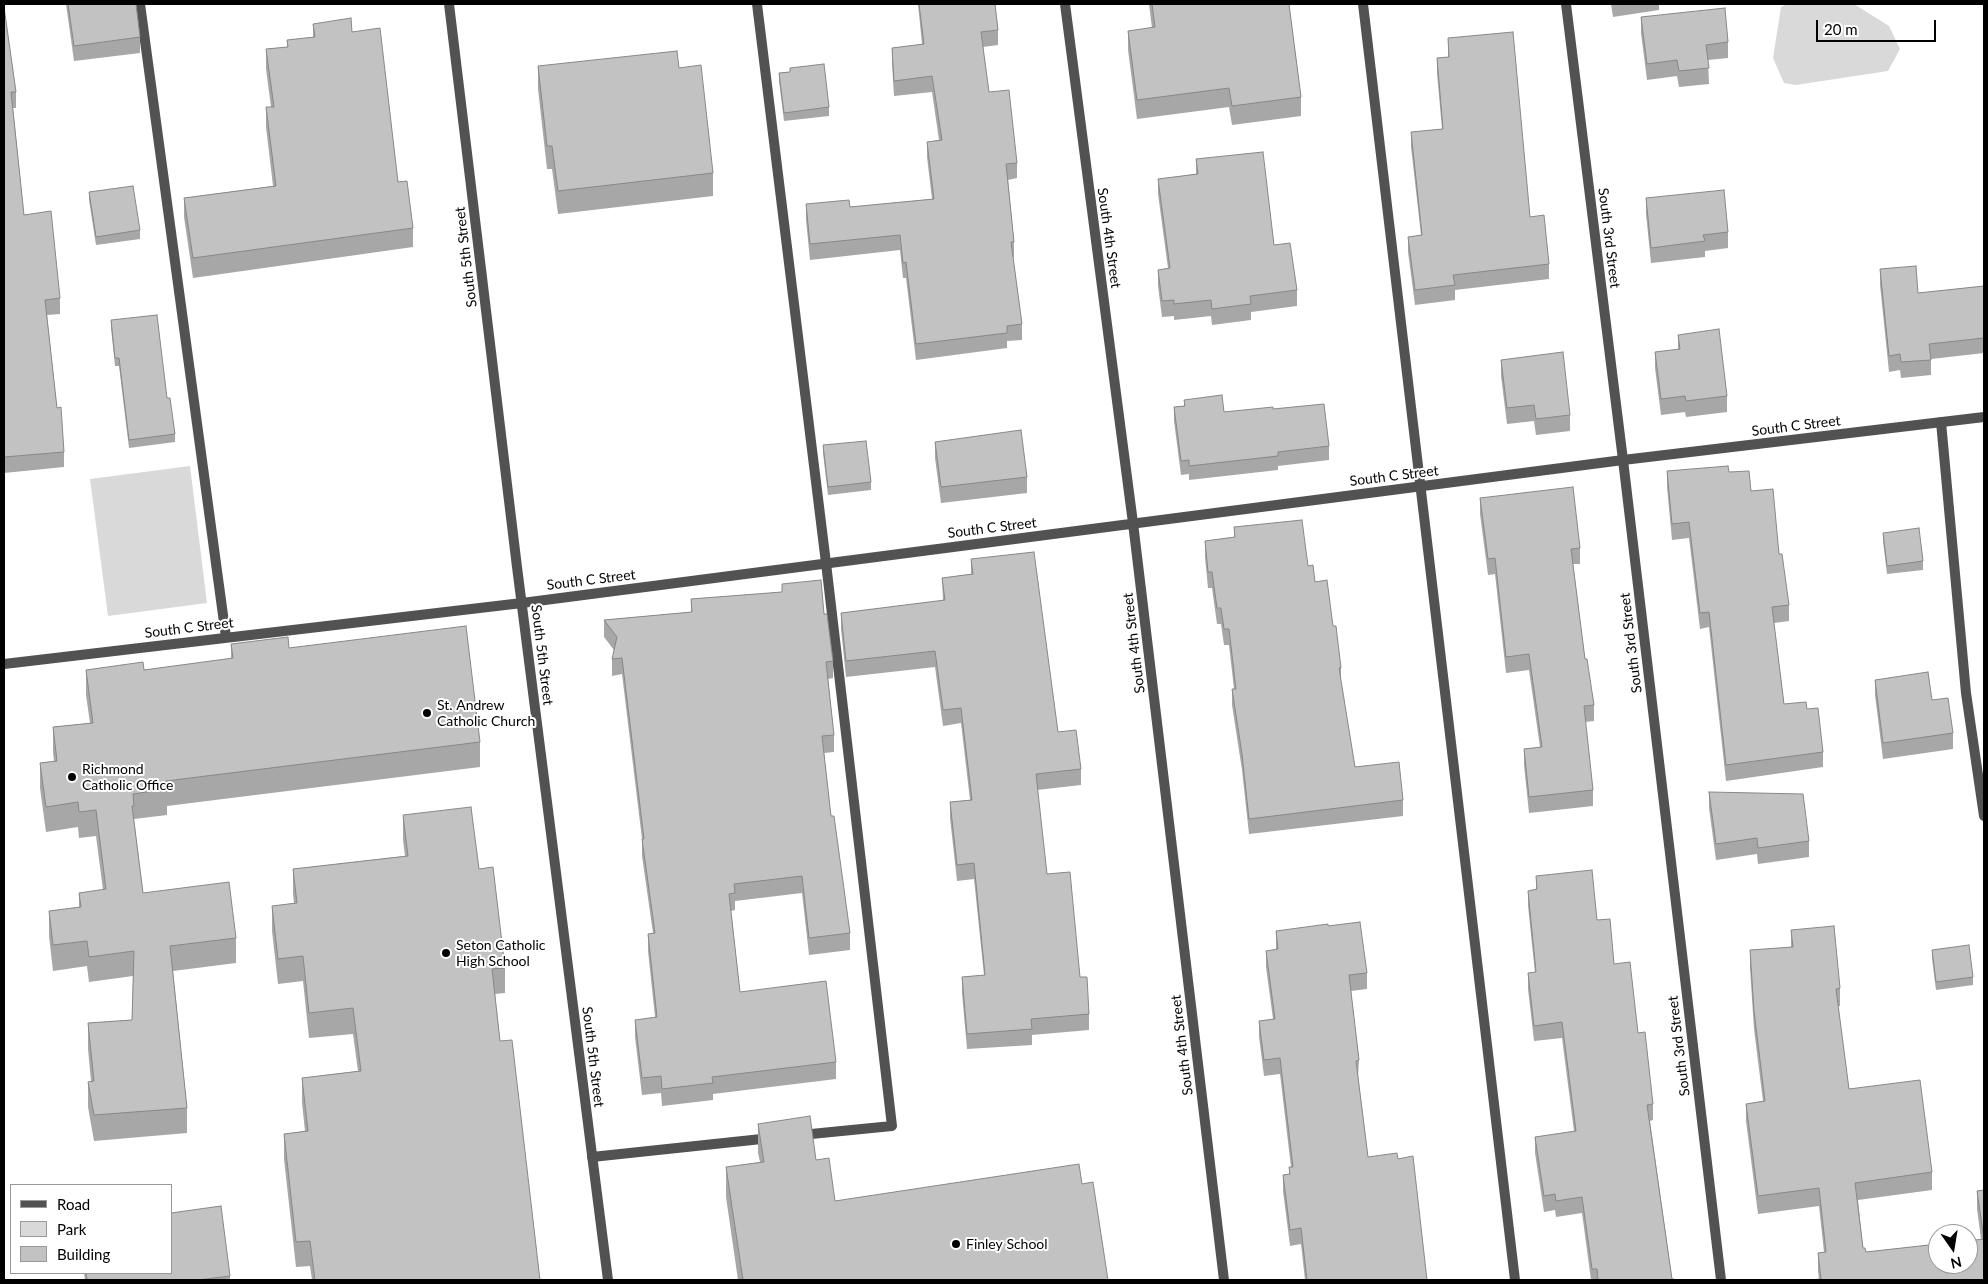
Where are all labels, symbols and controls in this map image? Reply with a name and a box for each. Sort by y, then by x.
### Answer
scale bar [1818,10,1938,42]
text: 20 m [1824,20,1858,38]
street label: South 4th Street [1094,187,1124,289]
street label: South 3rd Street [1595,187,1623,289]
street label: South 5th Street [452,206,480,308]
street label: South C Street [1751,412,1841,440]
street label: South C Street [1349,462,1439,490]
street label: South C Street [947,514,1037,542]
street label: South C Street [546,566,636,594]
street label: South 4th Street [1120,592,1148,694]
street label: South 3rd Street [1617,592,1645,694]
street label: South 5th Street [528,604,556,706]
street label: South C Street [144,614,234,642]
place label: St. Andrew Catholic Church [437,697,535,730]
marker: St. Andrew Catholic Church [421,707,433,719]
place label: Richmond Catholic Office [82,761,173,794]
marker: Richmond Catholic Office [66,771,78,783]
place label: Seton Catholic High School [456,937,546,970]
marker: Seton Catholic High School [440,947,452,959]
street label: South 4th Street [1168,994,1196,1096]
street label: South 3rd Street [1665,995,1693,1097]
street label: South 5th Street [579,1006,607,1108]
legend [10,1184,172,1274]
text: Road [57,1195,90,1213]
text: Park [57,1220,86,1238]
north arrow [1928,1224,1978,1274]
place label: Finley School [966,1236,1048,1252]
marker: Finley School [950,1238,962,1250]
text: Building [57,1245,110,1263]
text: N [1949,1254,1963,1273]

